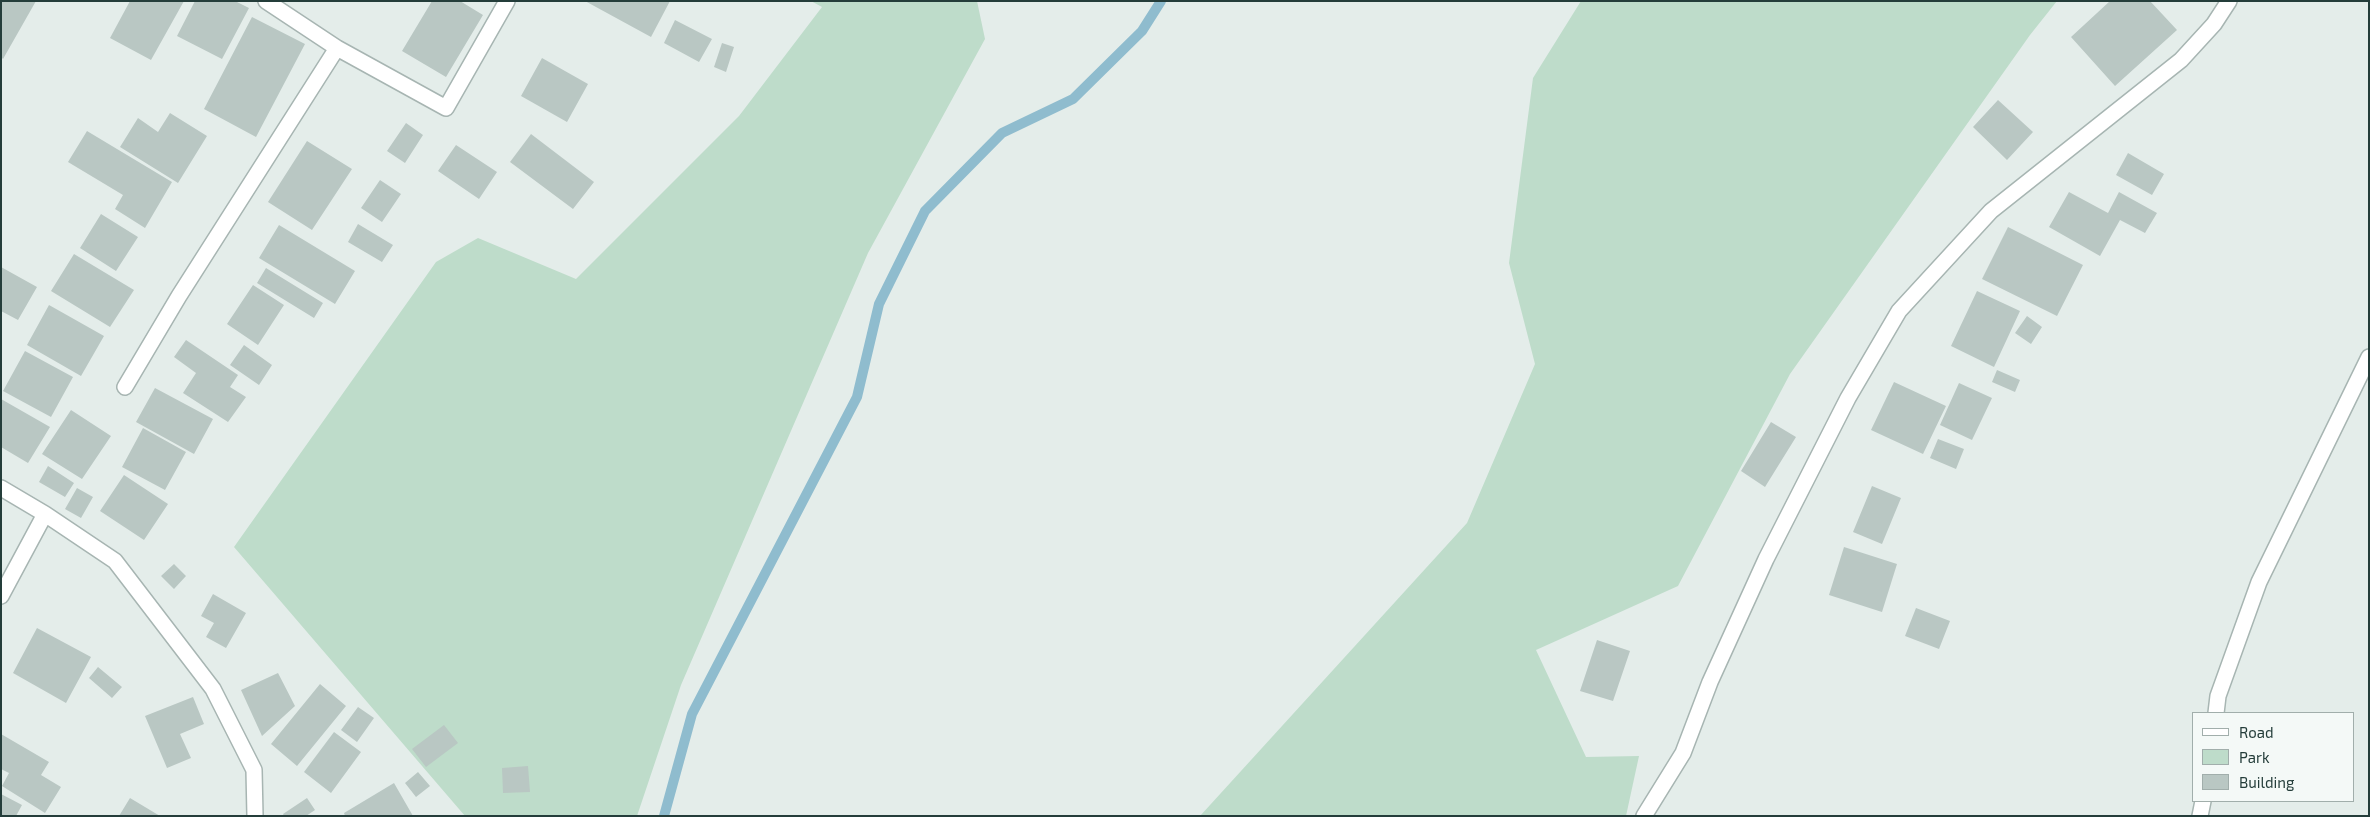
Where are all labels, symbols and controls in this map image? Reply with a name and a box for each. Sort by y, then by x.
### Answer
legend [2192,712,2355,802]
text: Road [2239,723,2274,741]
text: Park [2239,748,2270,766]
text: Building [2239,773,2294,791]

